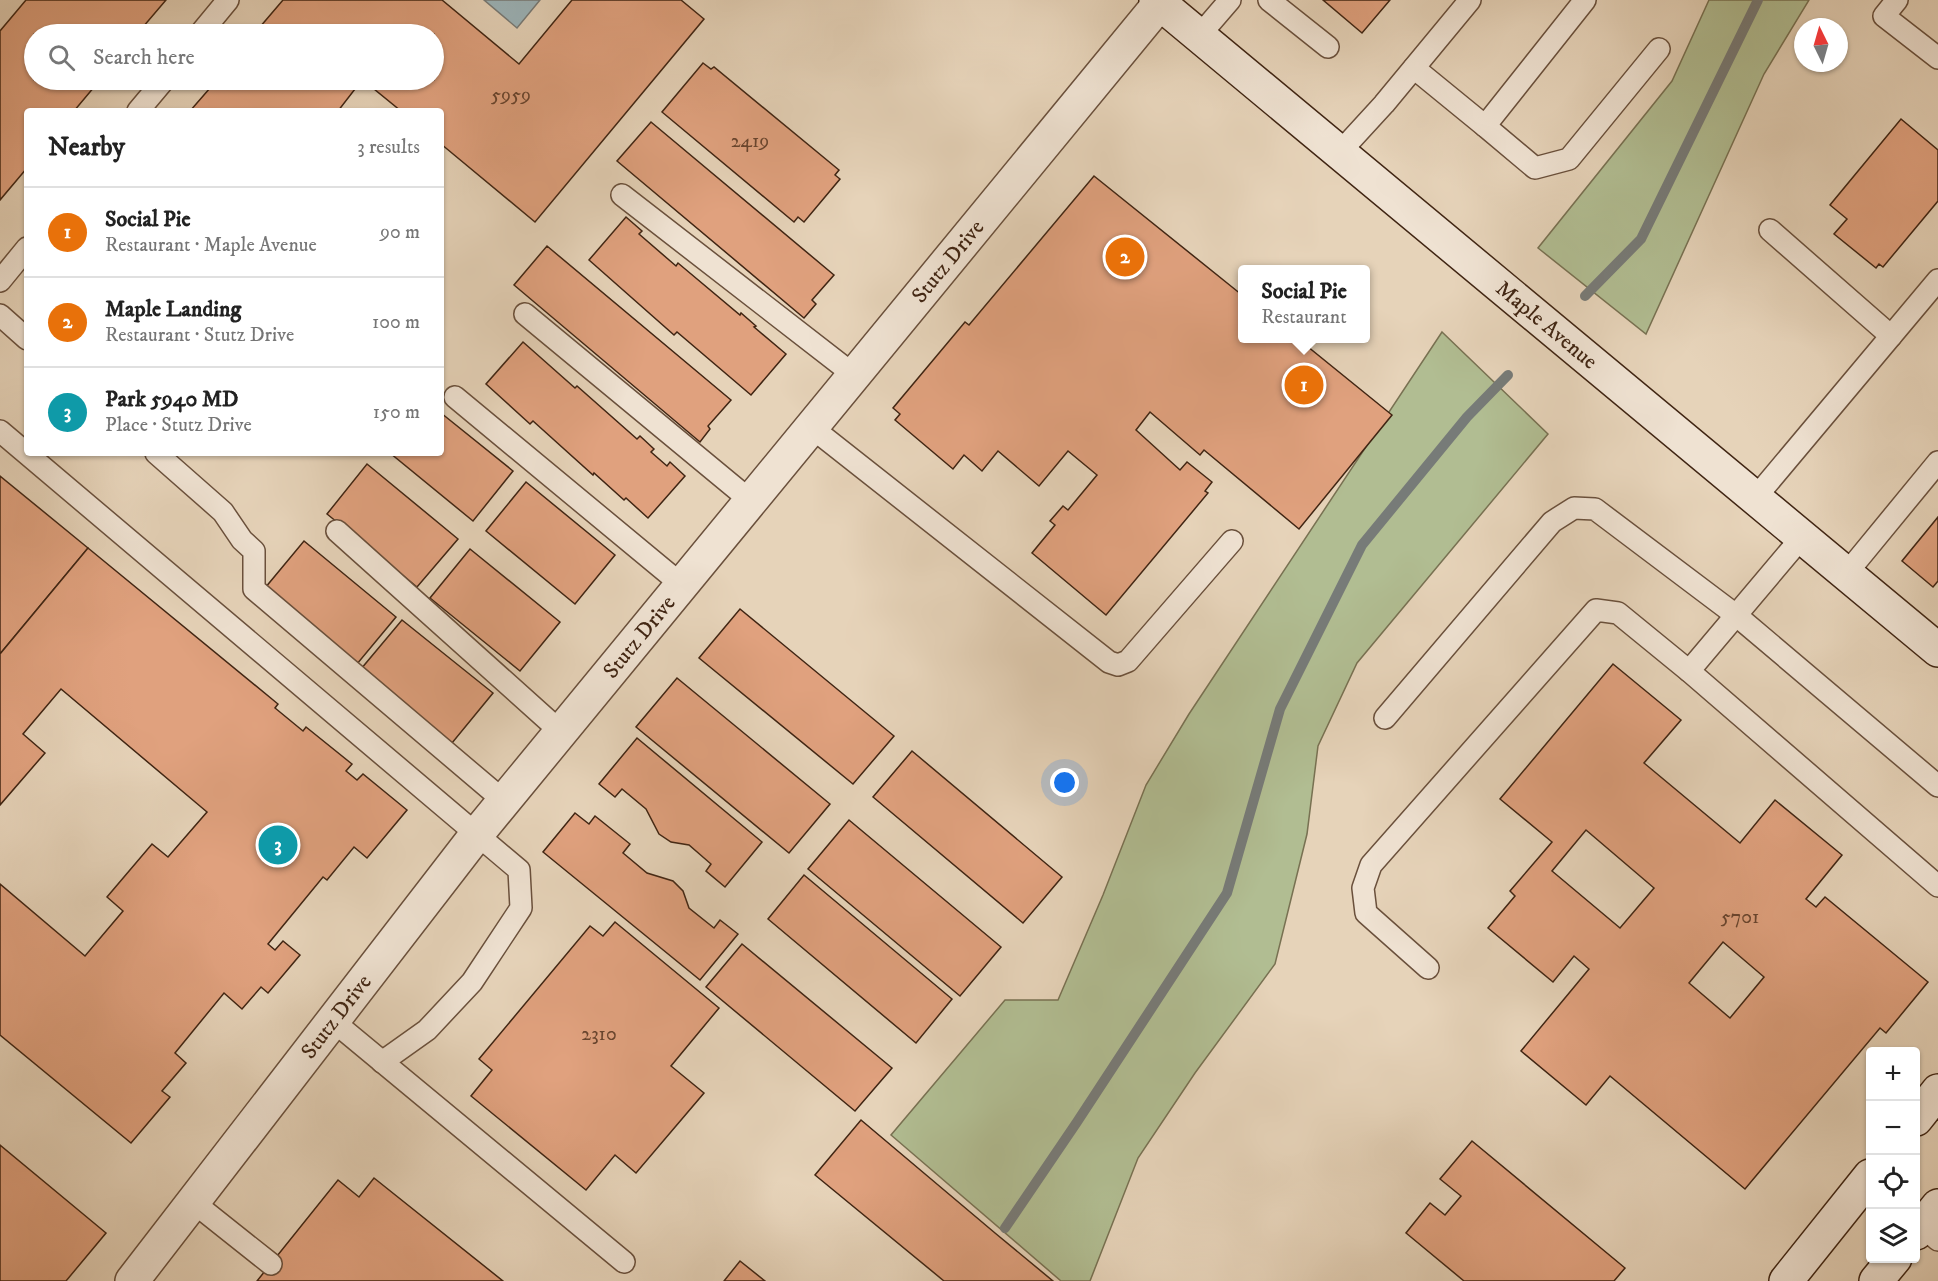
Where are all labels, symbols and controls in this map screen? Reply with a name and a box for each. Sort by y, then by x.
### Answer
north arrow [1794,18,1848,72]
search box [24,24,444,90]
icon: search [45,41,78,74]
text: Search here [93,44,195,71]
house number: 5959 [491,83,531,108]
house number: 2419 [731,129,769,154]
text: Nearby [48,131,125,164]
text: 3 results [357,135,420,160]
text: Social Pie [105,206,191,233]
street label: Stutz Drive [906,214,990,308]
text: 1 [64,220,71,245]
text: 90 m [380,220,420,245]
text: Restaurant · Maple Avenue [105,233,317,258]
pin: 2 [1106,234,1144,280]
popup [1238,265,1370,343]
street label: Maple Avenue [1490,275,1603,375]
text: Social Pie [1261,278,1347,305]
text: Maple Landing [105,296,241,323]
text: Restaurant [1261,305,1347,330]
text: 2 [63,310,72,335]
text: 100 m [372,310,420,335]
text: Restaurant · Stutz Drive [105,323,294,348]
pin: 1 [1284,362,1324,408]
text: Park 5940 MD [105,386,238,413]
text: 3 [64,400,71,425]
text: 150 m [373,400,420,425]
text: Place · Stutz Drive [105,413,252,438]
street label: Stutz Drive [597,590,681,684]
your location [1050,768,1079,797]
pin: 3 [258,822,298,868]
house number: 5701 [1721,905,1759,930]
street label: Stutz Drive [295,969,377,1064]
house number: 2310 [581,1022,617,1047]
map controls [1866,1047,1920,1263]
button: + [1866,1047,1920,1101]
button: − [1866,1101,1920,1155]
button: locate [1866,1155,1920,1209]
button: layers [1866,1209,1920,1263]

